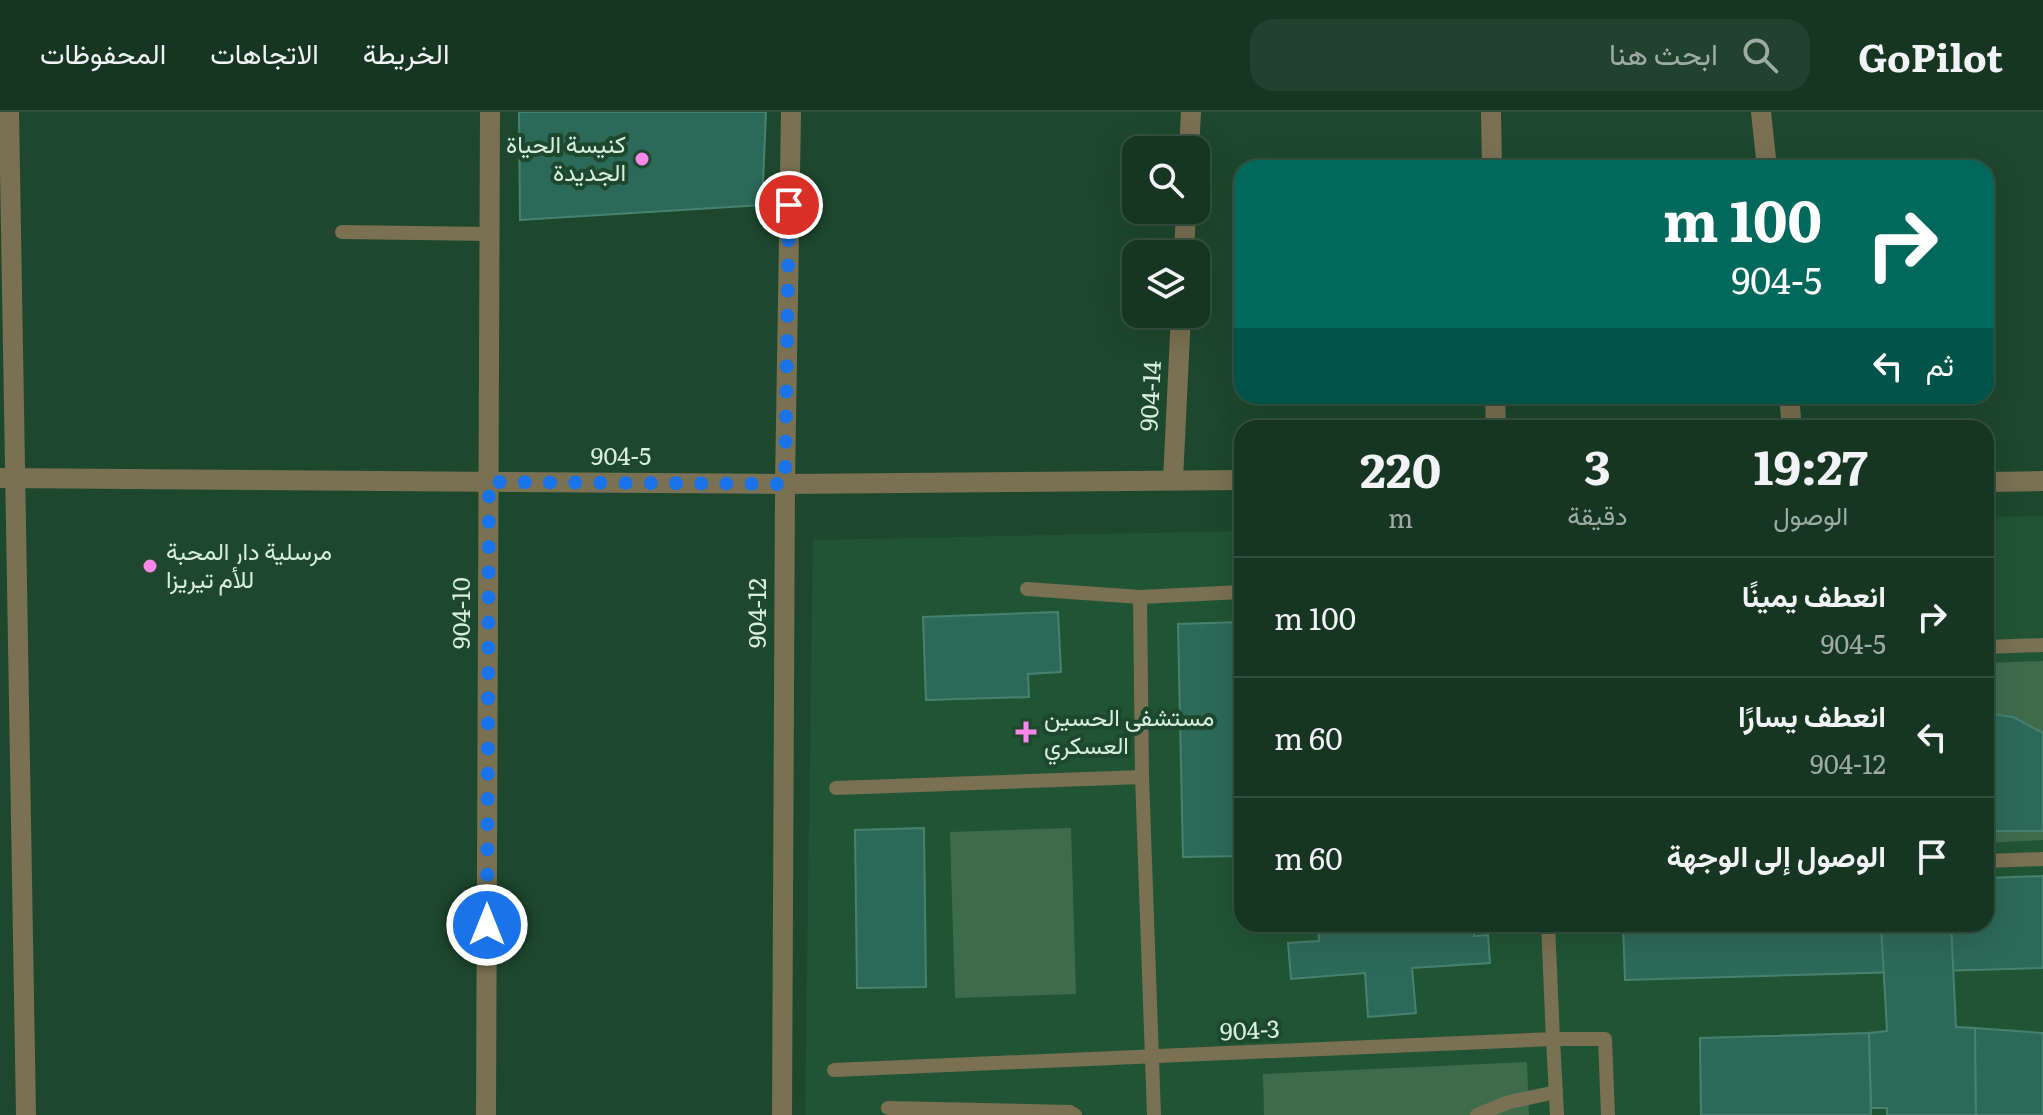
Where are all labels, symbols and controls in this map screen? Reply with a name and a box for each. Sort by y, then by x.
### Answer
search box [1250,19,1810,91]
text: GoPilot [1858,27,2003,84]
text: ابحث هنا [1609,30,1718,74]
text: المحفوظات [40,31,166,73]
text: الاتجاهات [210,31,319,73]
text: الخريطة [363,31,449,73]
icon: search [1738,33,1782,77]
place label: كنيسة الحياة الجديدة [506,125,626,188]
map controls [1122,136,1210,328]
button: search [1122,136,1210,224]
marker: كنيسة الحياة الجديدة [633,150,651,168]
pin [755,171,823,239]
text: 100 m [1663,176,1822,259]
icon: arrive [767,183,811,227]
icon: right [1850,192,1954,296]
button: layers [1122,240,1210,328]
text: 904-5 [1731,252,1822,305]
text: ثم [1926,341,1954,385]
icon: left [1866,344,1910,388]
street label: 904-14 [1129,360,1168,432]
text: 3 [1584,429,1611,500]
text: 19:27 [1754,429,1868,500]
text: 220 [1360,432,1441,503]
street label: 904-5 [591,437,651,472]
text: دقيقة [1567,494,1628,533]
text: الوصول [1773,494,1848,533]
text: m [1388,497,1413,536]
place label: مرسلية دار المحبة للأم تيريزا [166,532,332,596]
marker: مرسلية دار المحبة للأم تيريزا [141,557,159,575]
text: انعطف يمينًا [1742,572,1886,616]
street label: 904-10 [442,577,477,649]
street label: 904-12 [738,578,773,648]
text: 100 m [1274,595,1356,639]
icon: right [1910,595,1954,639]
text: 904-5 [1821,623,1886,662]
text: انعطف يسارًا [1738,692,1886,736]
place label: مستشفى الحسين العسكري [1044,698,1214,765]
text: 60 m [1274,715,1343,759]
icon: left [1910,715,1954,759]
marker: مستشفى الحسين العسكري [1015,721,1037,743]
text: 904-12 [1810,743,1886,782]
text: الوصول إلى الوجهة [1667,832,1886,876]
text: 60 m [1274,835,1343,879]
icon: arrive [1910,835,1954,879]
position arrow [445,883,529,967]
street label: 904-3 [1219,1009,1281,1048]

